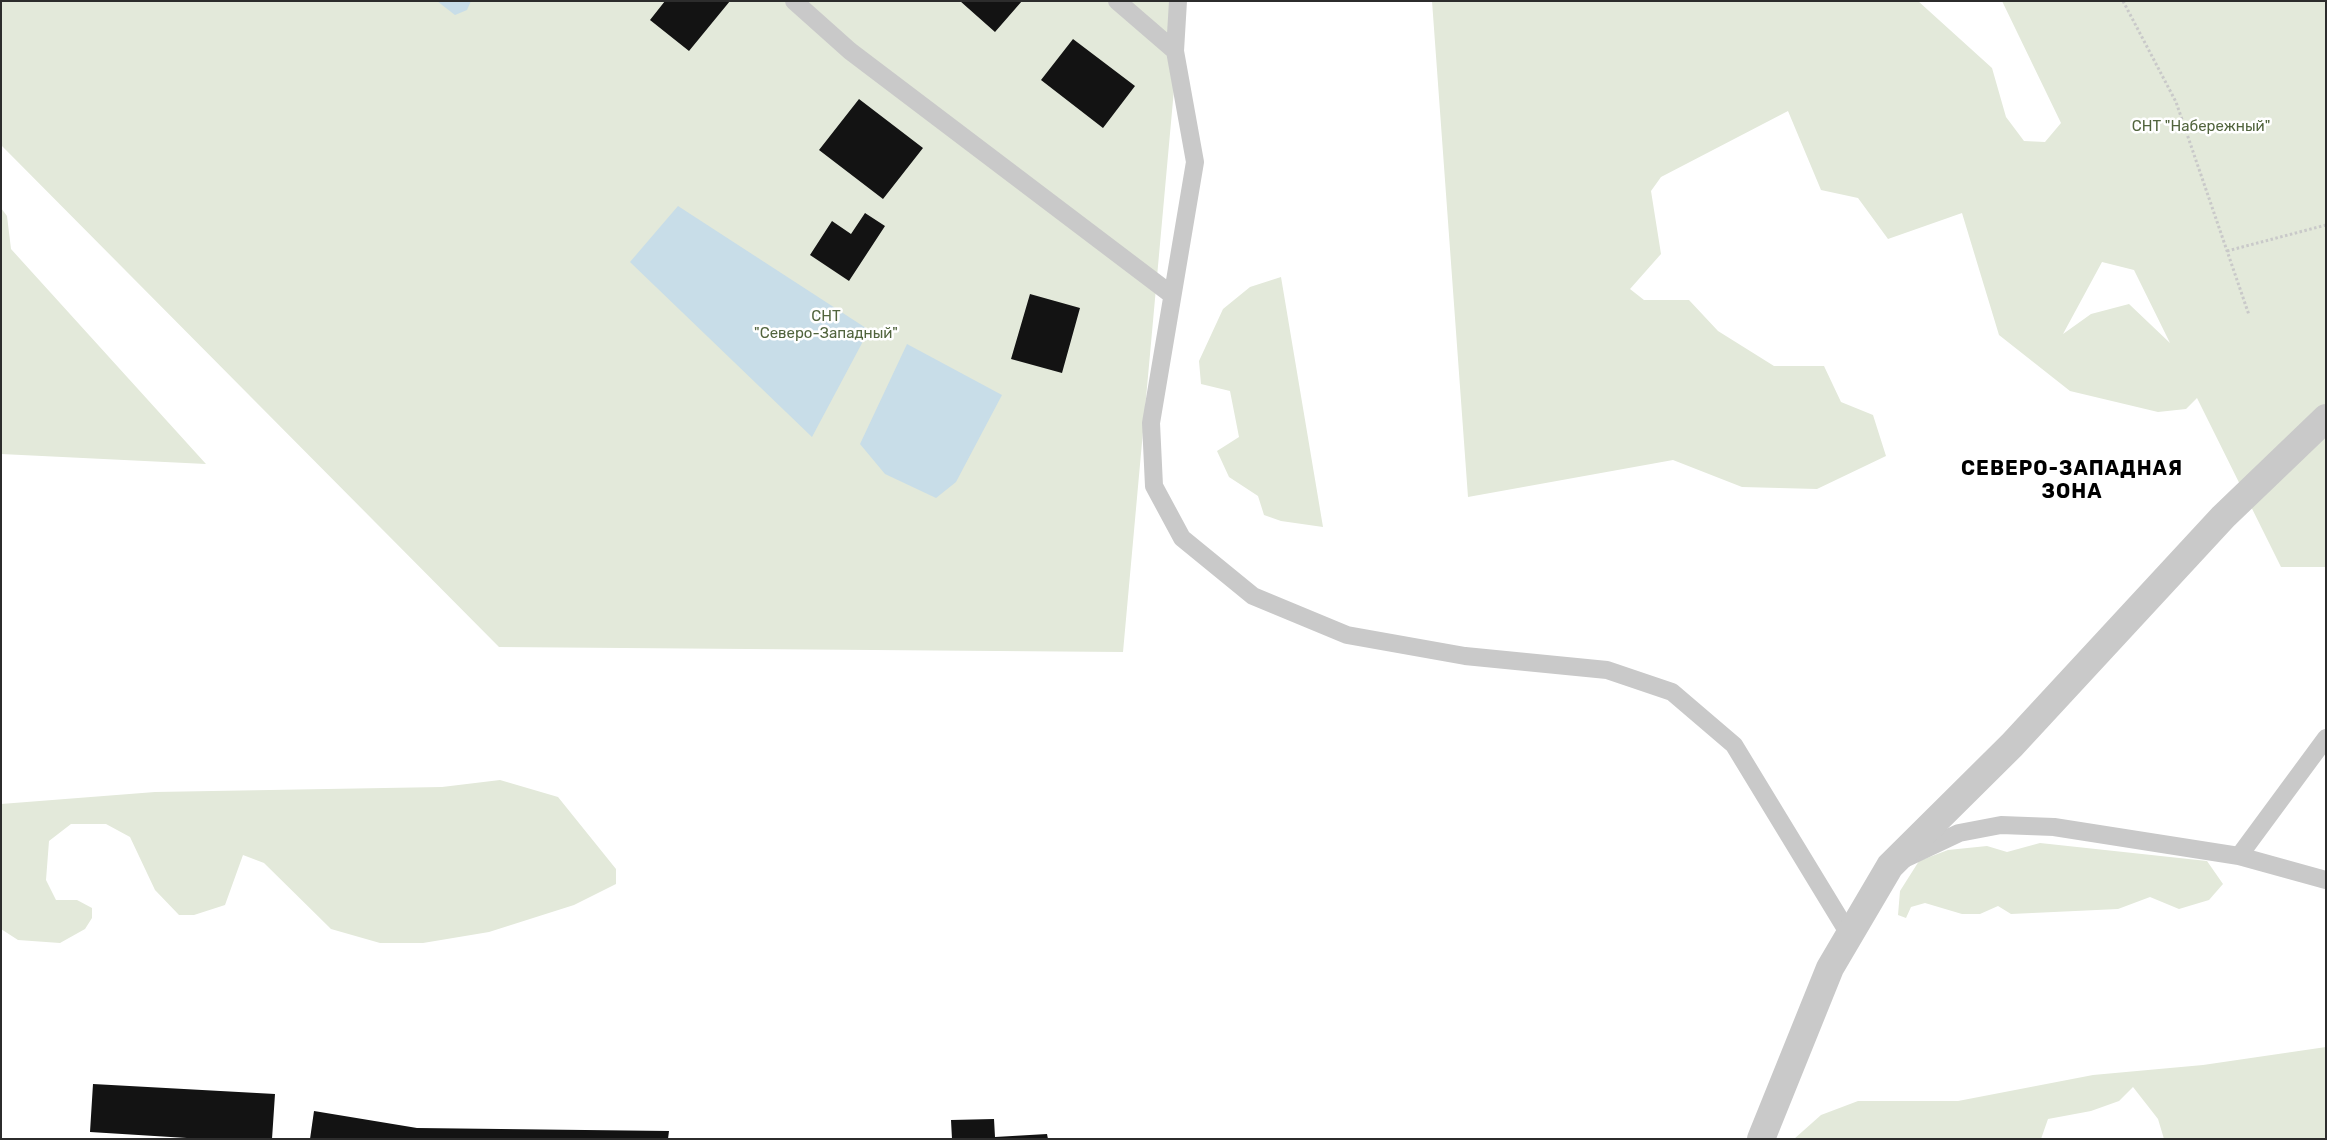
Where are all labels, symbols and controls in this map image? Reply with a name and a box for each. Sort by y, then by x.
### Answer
park label: СНТ "Набережный" [2132,118,2270,136]
park label: СНТ "Северо-Западный" [754,308,898,343]
district label: СЕВЕРО-ЗАПАДНАЯ ЗОНА [1959,457,2185,504]

